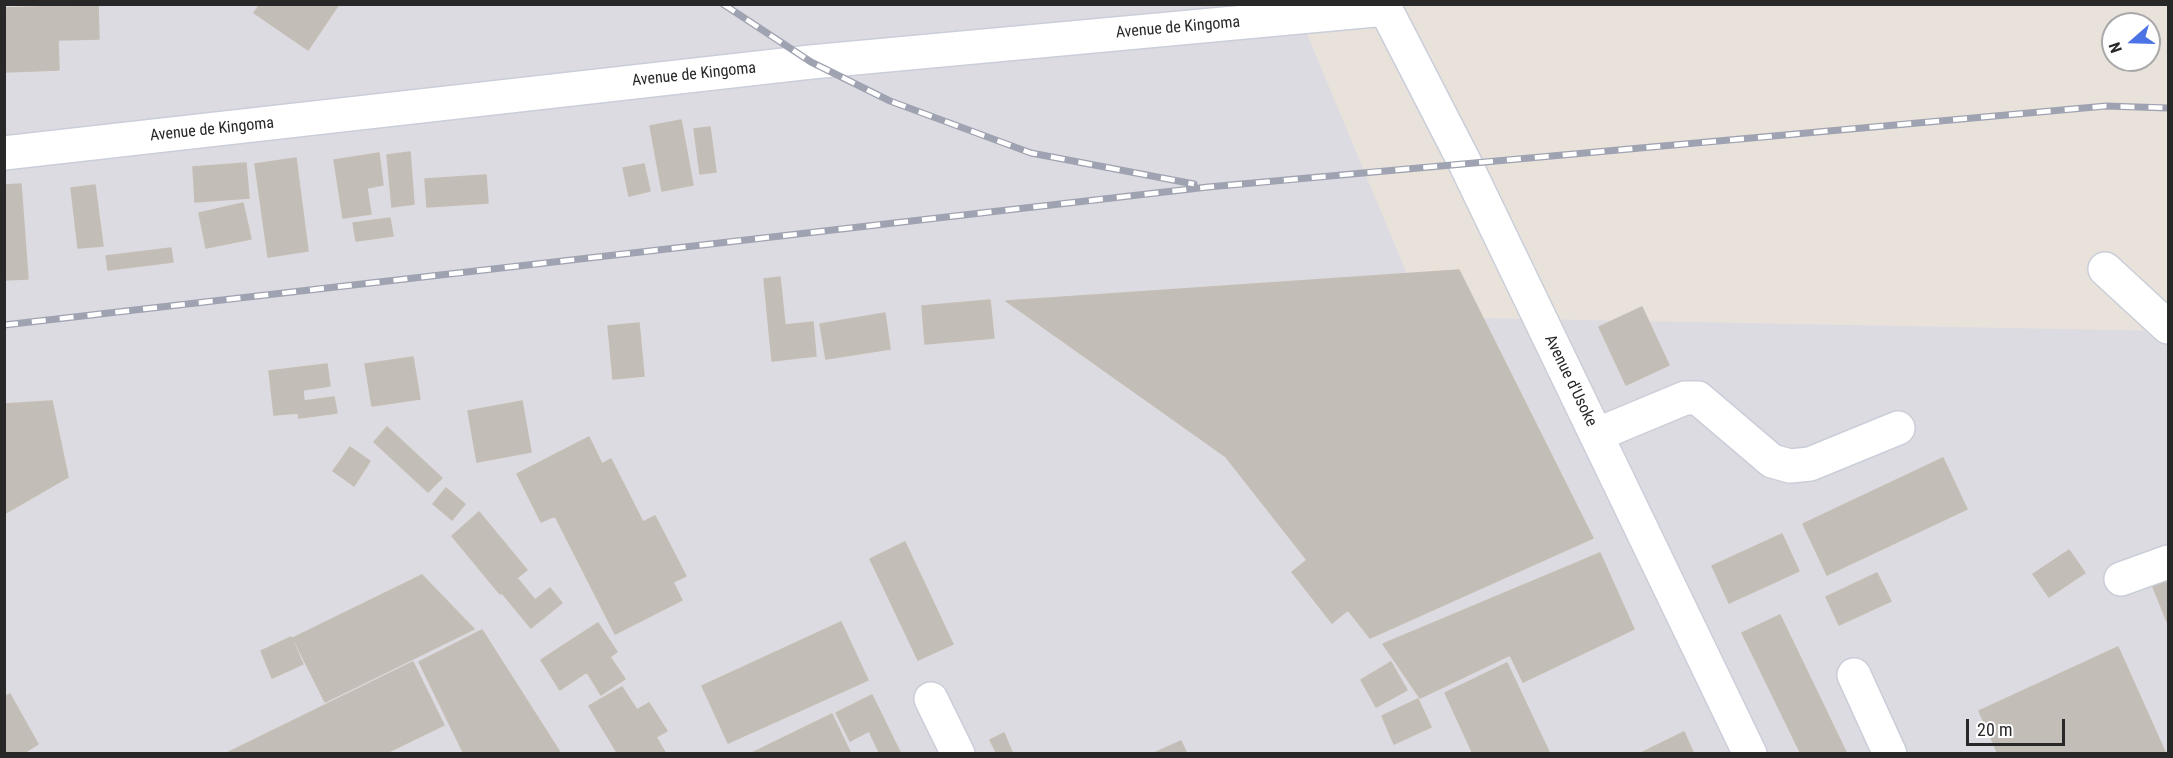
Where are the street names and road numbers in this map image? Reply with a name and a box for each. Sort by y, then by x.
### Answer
street label: Avenue de Kingoma [1115,13,1241,43]
street label: Avenue de Kingoma [631,59,757,91]
street label: Avenue de Kingoma [149,114,275,146]
street label: Avenue d'Usoke [1540,332,1600,430]

